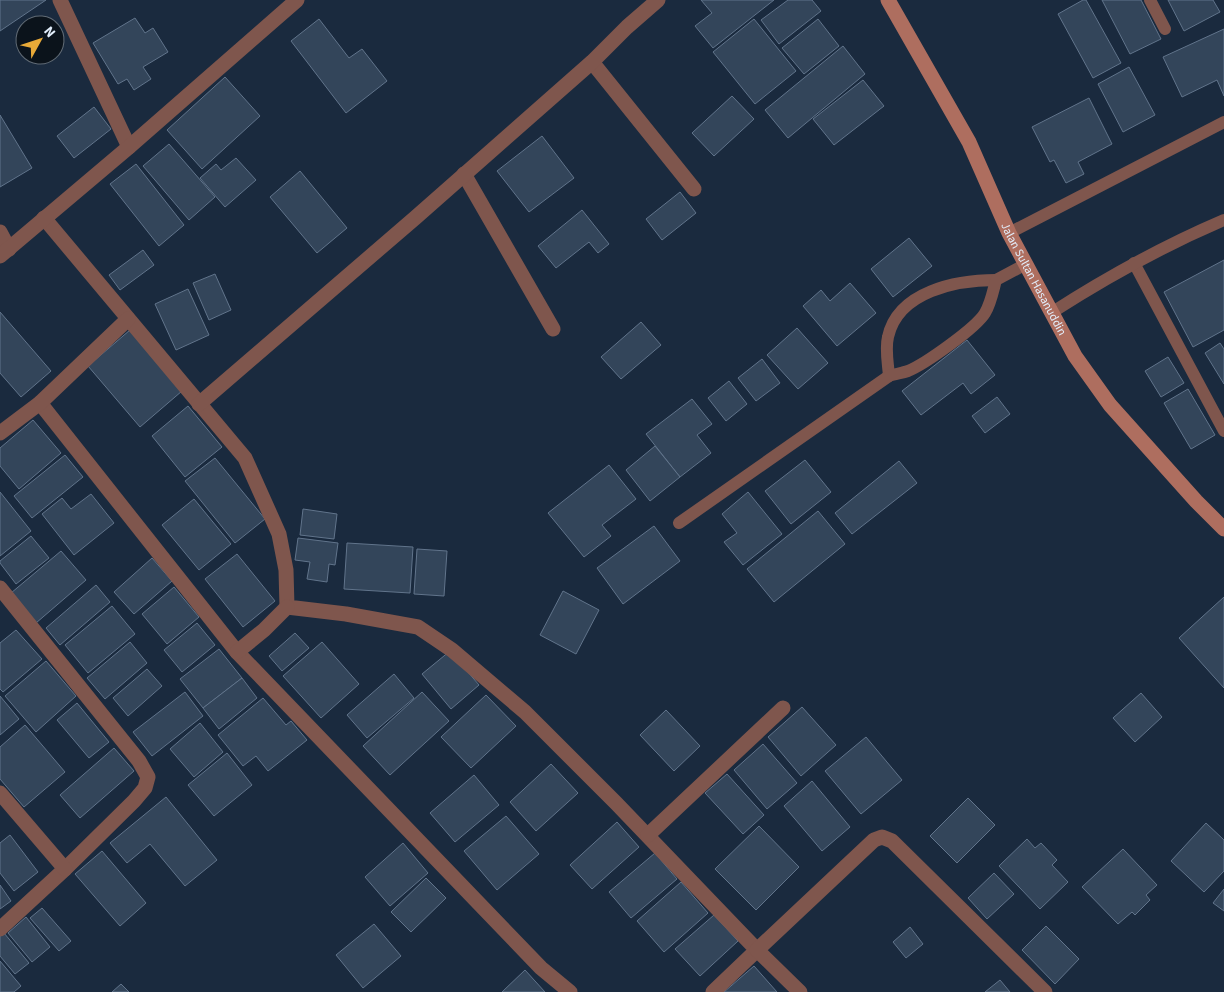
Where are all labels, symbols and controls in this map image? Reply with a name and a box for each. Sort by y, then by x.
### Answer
north arrow [15,15,65,65]
text: N [39,22,60,42]
street label: Jalan Sultan Hasanuddin [997,220,1071,338]

